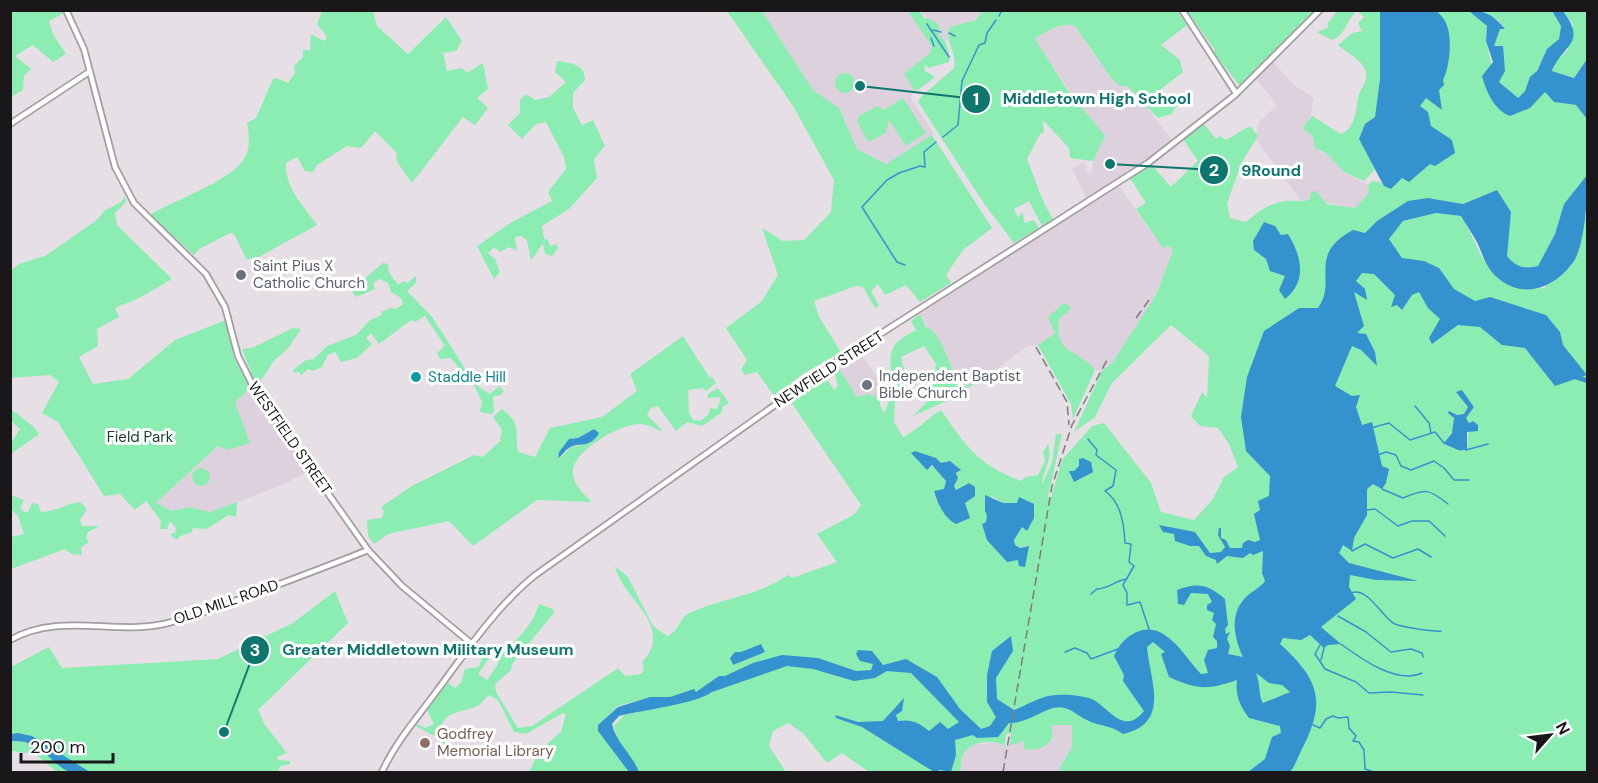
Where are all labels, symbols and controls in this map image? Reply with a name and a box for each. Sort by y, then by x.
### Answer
callout: Middletown High School [961,82,1203,116]
text: 1 [973,87,979,111]
text: Middletown High School [1003,88,1191,109]
callout: 9Round [1199,153,1313,187]
text: 2 [1209,158,1219,182]
text: 9Round [1241,160,1301,181]
place label: Saint Pius X Catholic Church [253,256,365,293]
marker: Saint Pius X Catholic Church [234,268,248,282]
street label: NEWFIELD STREET [770,326,888,412]
place label: Independent Baptist Bible Church [879,366,1021,403]
place label: Staddle Hill [428,367,506,387]
marker: Staddle Hill [409,370,423,384]
street label: WESTFIELD STREET [244,378,336,498]
marker: Independent Baptist Bible Church [860,378,874,392]
park label: Field Park [107,427,174,447]
street label: OLD MILL ROAD [171,575,281,629]
callout: Greater Middletown Military Museum [240,633,586,667]
text: 3 [250,638,260,662]
text: Greater Middletown Military Museum [282,639,574,660]
north arrow [1520,705,1580,765]
text: N [1551,718,1575,738]
place label: Godfrey Memorial Library [437,724,554,761]
scale bar [21,726,112,764]
text: 200 m [30,735,86,759]
marker: Godfrey Memorial Library [418,736,432,750]

